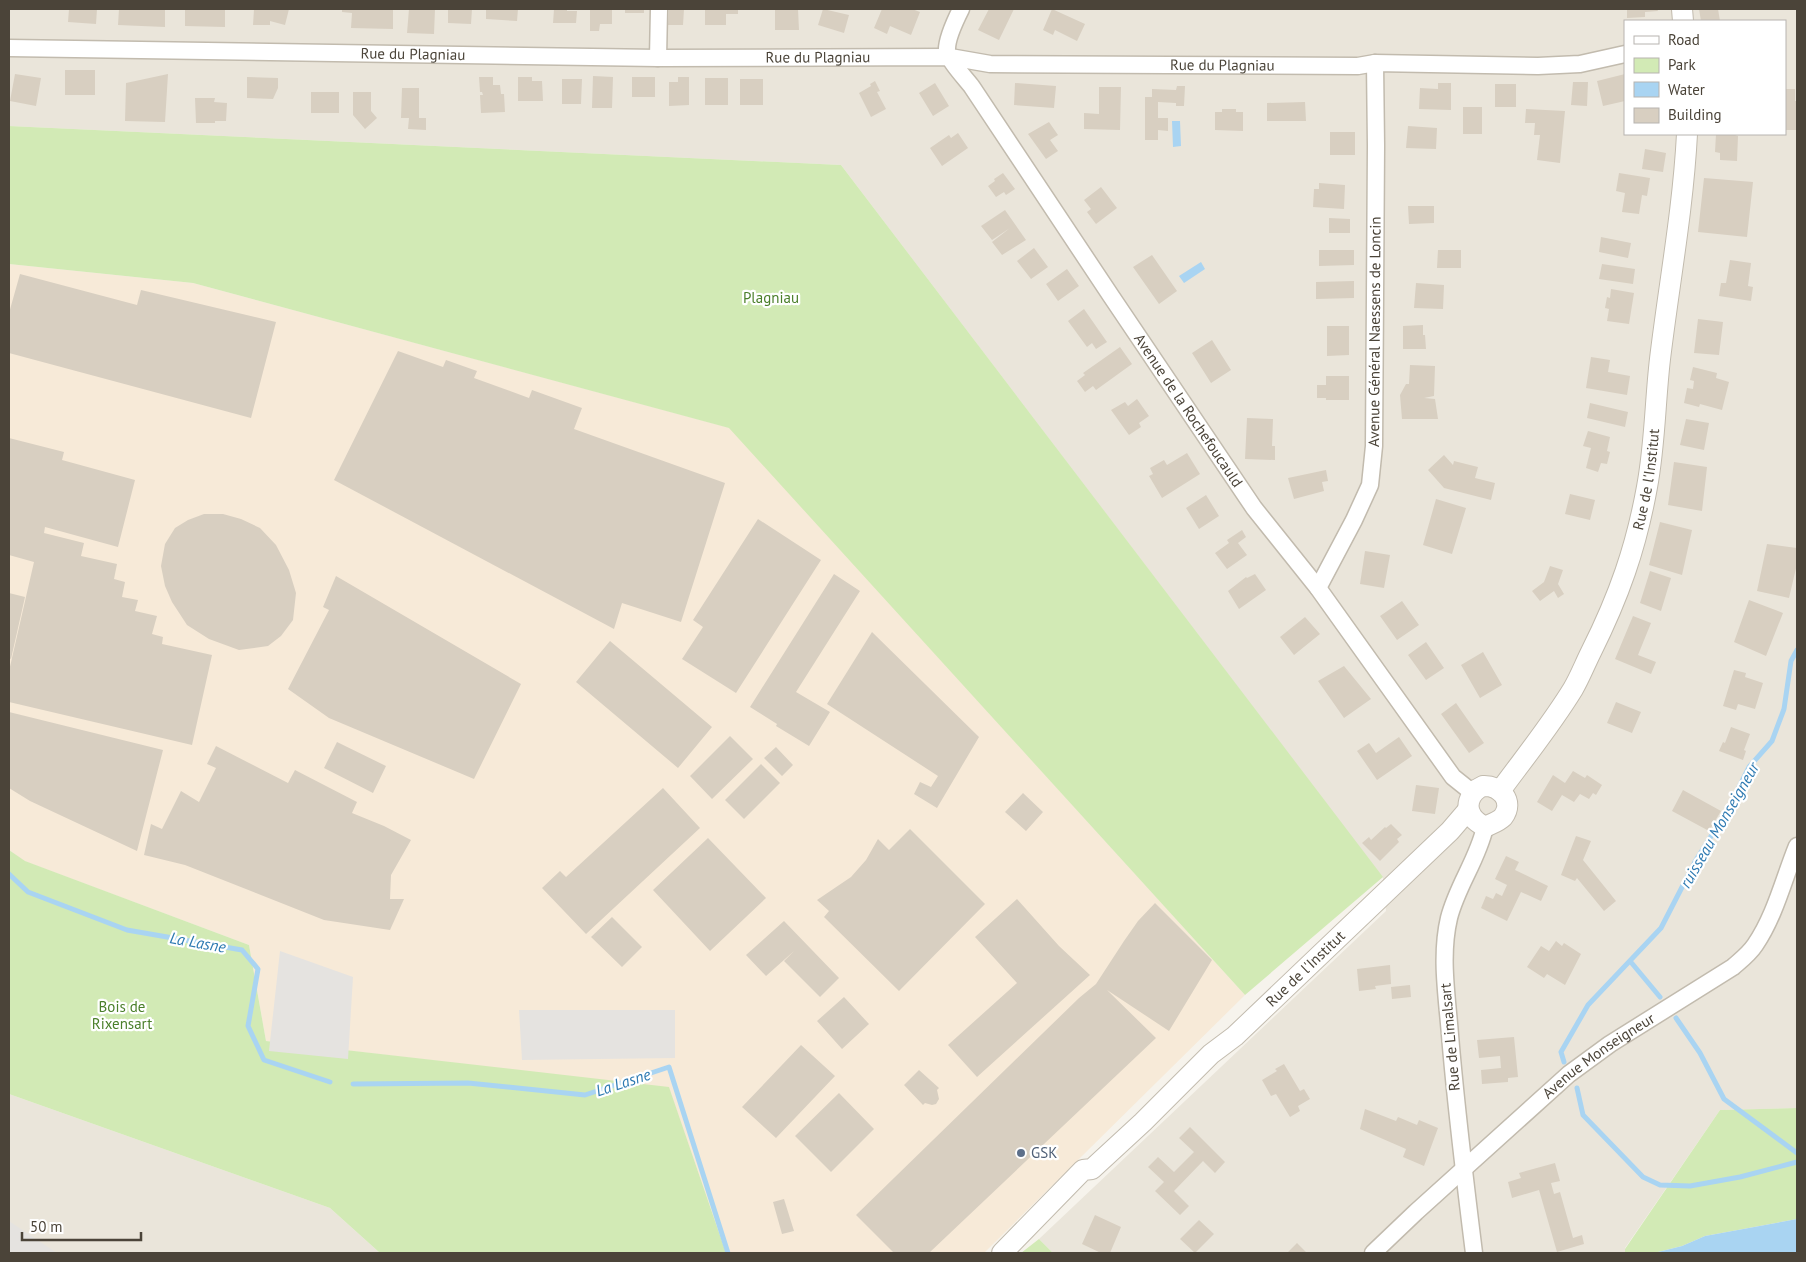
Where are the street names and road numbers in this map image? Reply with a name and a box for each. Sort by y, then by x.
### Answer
street label: Rue du Plagniau [360,43,465,64]
street label: Rue du Plagniau [765,47,870,67]
street label: Rue du Plagniau [1170,55,1275,75]
street label: Avenue Général Naessens de Loncin [1364,216,1385,447]
street label: Avenue de la Rochefoucauld [1130,330,1247,491]
street label: Rue de l'Institut [1628,428,1663,532]
street label: Rue de l'Institut [1262,926,1349,1011]
street label: Rue de Limalsart [1435,982,1464,1092]
street label: Avenue Monseigneur [1538,1009,1658,1102]

